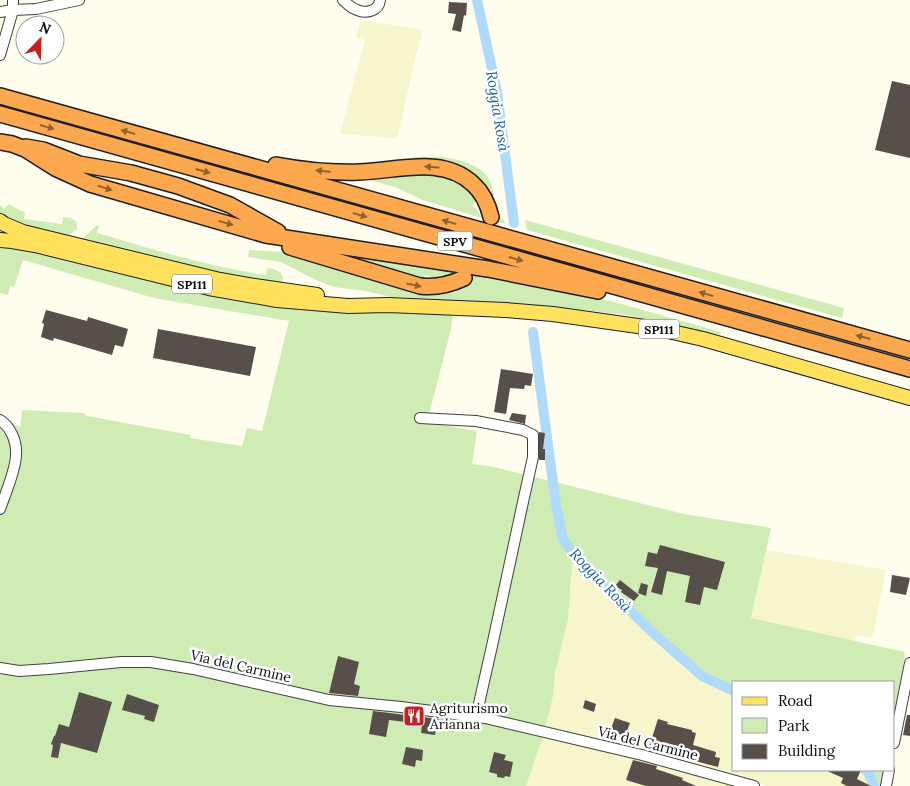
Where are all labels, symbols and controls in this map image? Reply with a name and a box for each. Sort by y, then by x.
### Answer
north arrow [15,15,65,65]
text: N [37,18,54,39]
water label: Roggia Rosà [482,69,514,153]
one-way arrow [39,123,55,131]
one-way arrow [120,128,135,136]
one-way arrow [424,163,440,171]
one-way arrow [196,167,211,175]
one-way arrow [315,167,331,175]
one-way arrow [97,185,112,192]
one-way arrow [352,211,367,219]
one-way arrow [441,217,456,225]
one-way arrow [219,220,234,228]
road number: SPV [438,232,472,250]
one-way arrow [509,255,524,263]
road number: SP111 [172,274,212,294]
one-way arrow [407,281,423,289]
one-way arrow [699,289,714,297]
road number: SP111 [639,320,679,338]
one-way arrow [855,333,870,341]
water label: Roggia Rosà [566,544,637,616]
street label: Via del Carmine [188,645,294,686]
legend [732,681,895,771]
text: Road [778,691,813,710]
place label: Agriturismo Arianna [429,699,508,733]
restaurant icon: Agriturismo Arianna [402,704,426,728]
text: Park [778,716,809,735]
street label: Via del Carmine [595,722,700,764]
text: Building [778,741,836,760]

